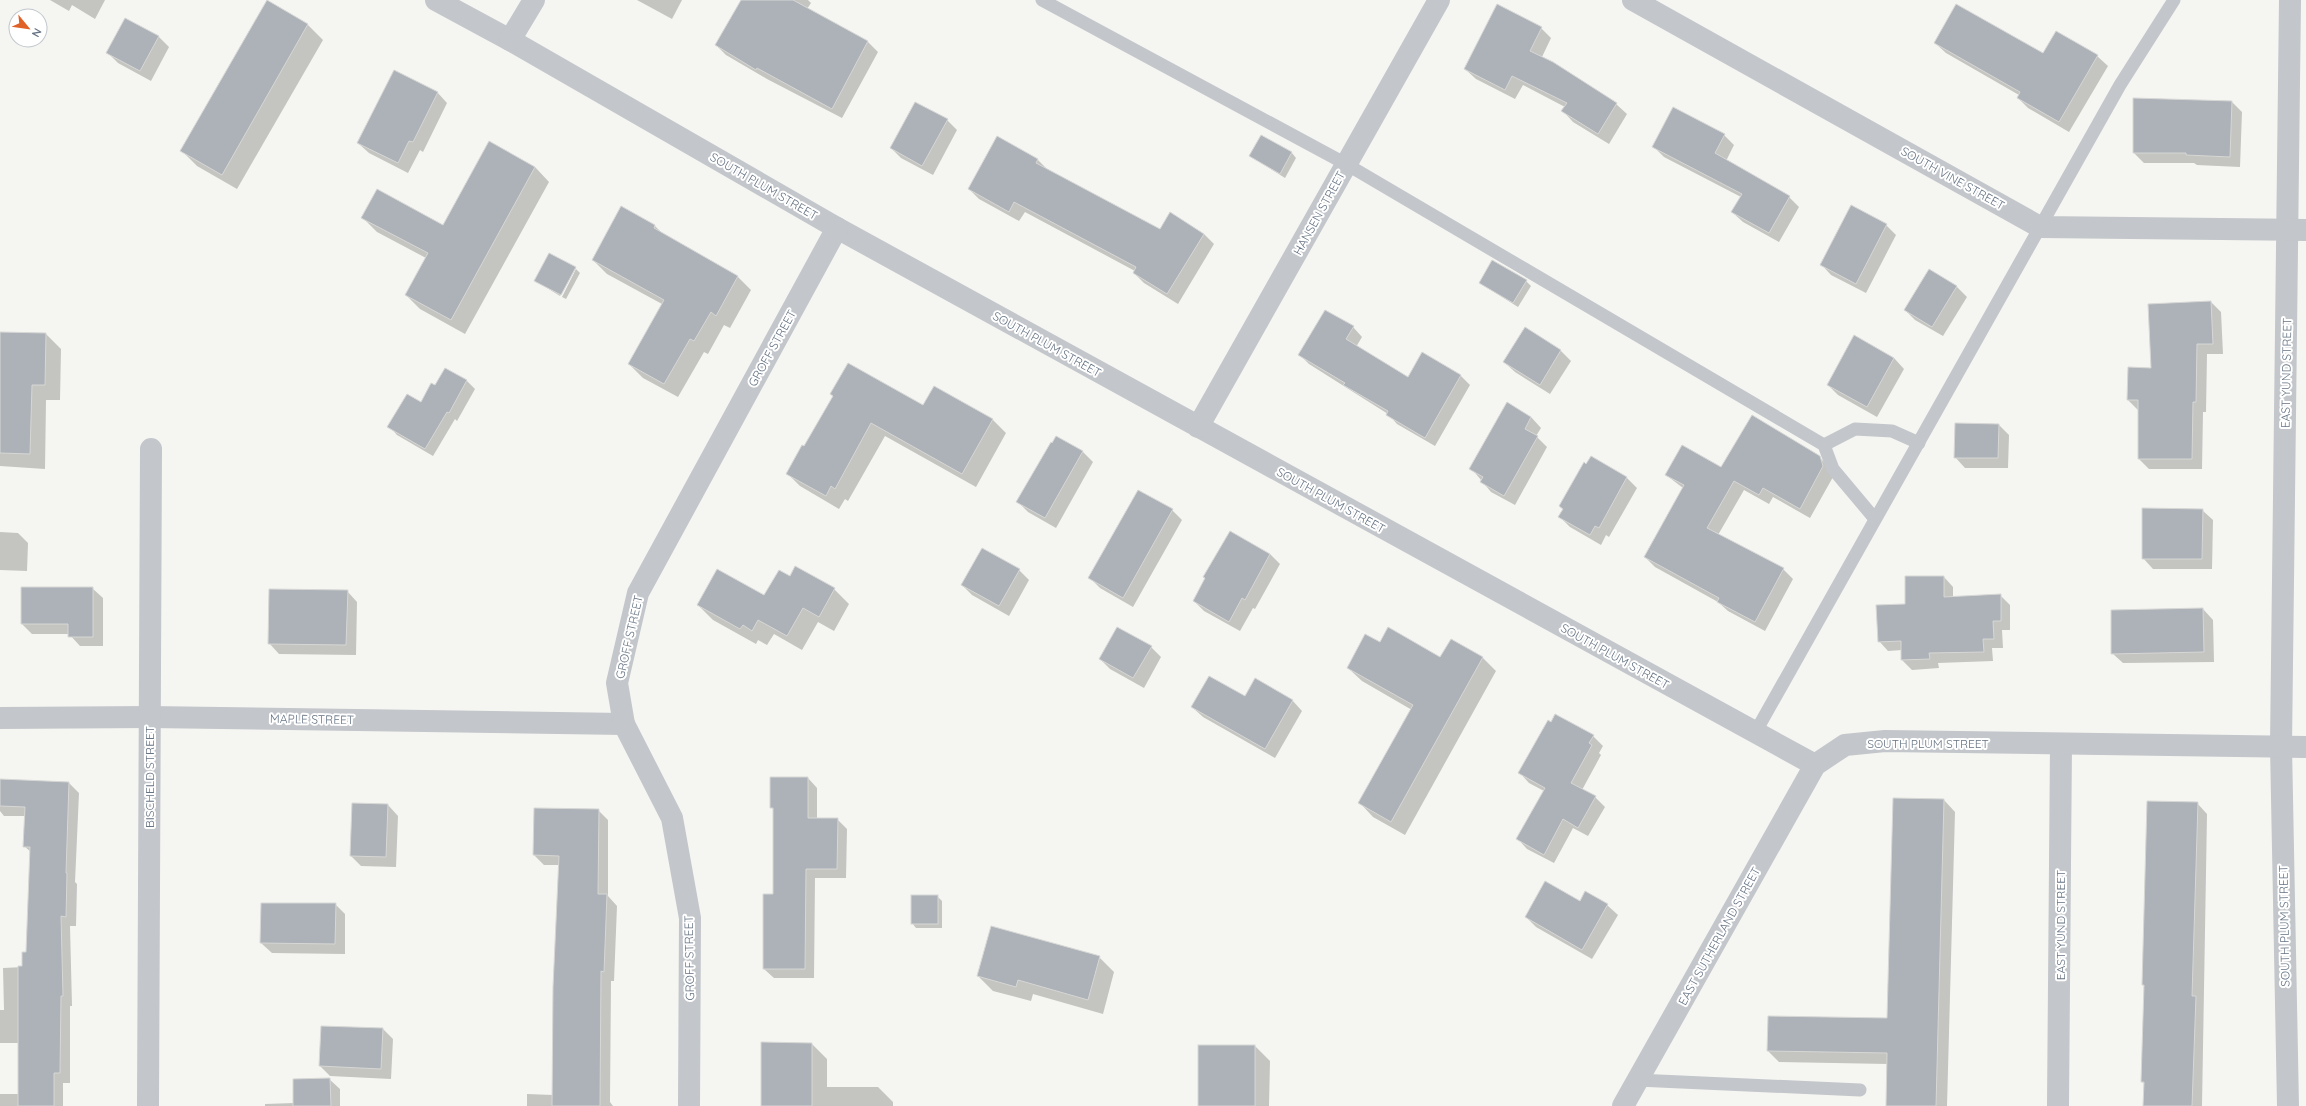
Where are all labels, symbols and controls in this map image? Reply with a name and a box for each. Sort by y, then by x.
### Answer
north arrow [8,8,48,48]
text: N [29,26,45,40]
street label: SOUTH VINE STREET [1898,143,2008,213]
street label: SOUTH PLUM STREET [708,149,820,223]
street label: HANSEN STREET [1290,168,1348,258]
street label: GROFF STREET [745,307,799,389]
street label: SOUTH PLUM STREET [990,308,1104,380]
street label: EAST YUND STREET [2278,318,2294,428]
street label: SOUTH PLUM STREET [1274,464,1388,536]
street label: GROFF STREET [612,594,646,680]
street label: SOUTH PLUM STREET [1558,620,1672,692]
street label: MAPLE STREET [270,711,354,727]
street label: BISCHELD STREET [142,726,157,828]
street label: SOUTH PLUM STREET [1867,736,1989,751]
street label: EAST SUTHERLAND STREET [1675,864,1763,1008]
street label: SOUTH PLUM STREET [2275,865,2293,987]
street label: EAST YUND STREET [2053,870,2068,980]
street label: GROFF STREET [681,915,697,1001]

